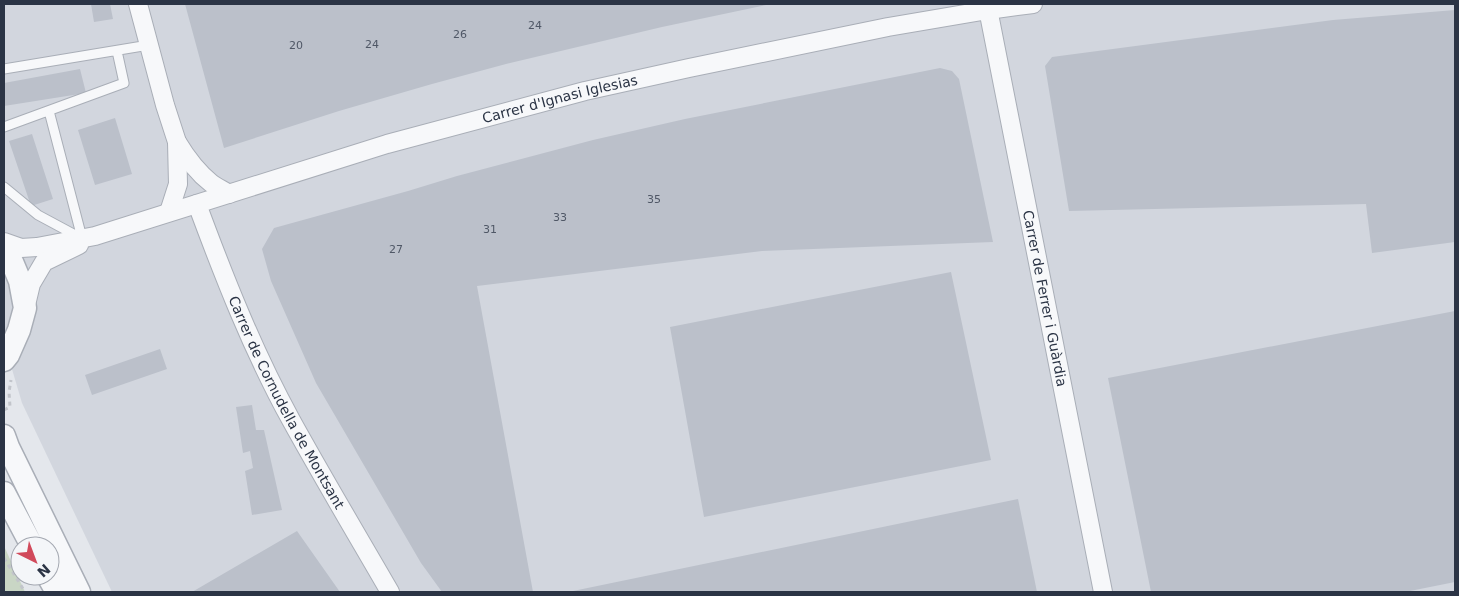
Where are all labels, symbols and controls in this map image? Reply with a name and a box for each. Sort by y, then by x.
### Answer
house number: 24 [528,19,542,32]
house number: 26 [453,28,467,41]
house number: 24 [365,38,379,51]
house number: 20 [289,39,303,52]
street label: Carrer d'Ignasi Iglesias [480,72,639,126]
house number: 35 [647,193,661,206]
street label: Carrer de Ferrer i Guàrdia [1020,209,1070,388]
house number: 33 [553,211,567,224]
house number: 31 [483,223,497,236]
house number: 27 [389,243,403,256]
street label: Carrer de Cornudella de Montsant [225,294,348,512]
north arrow [10,536,60,586]
text: N [34,561,53,581]

